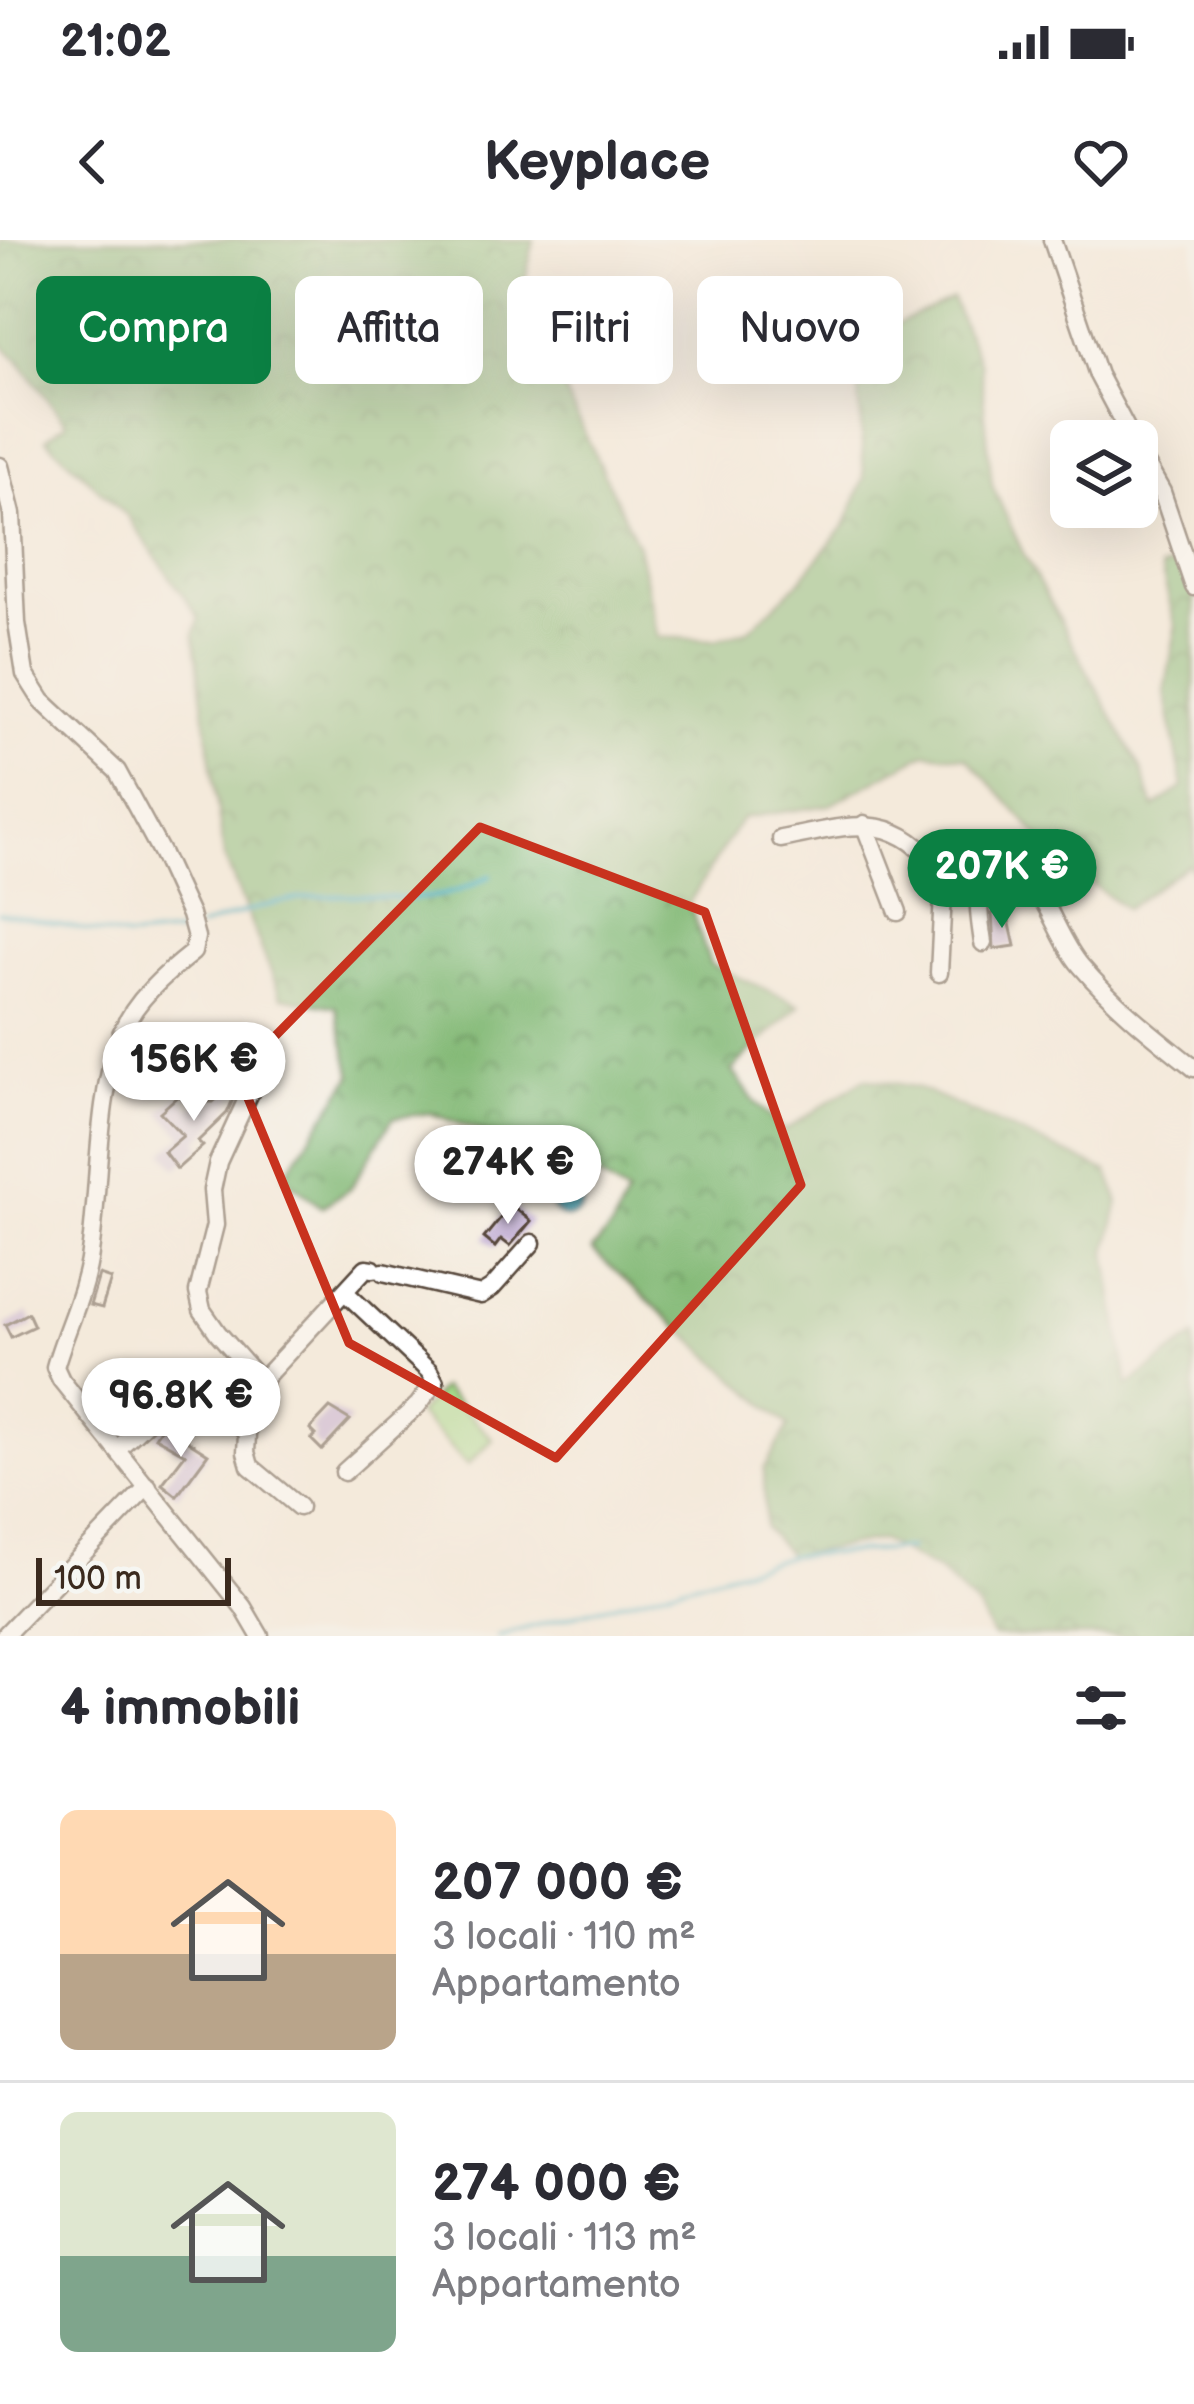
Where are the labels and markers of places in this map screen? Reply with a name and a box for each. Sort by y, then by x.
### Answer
pin: 207K € [904,829,1100,931]
pin: 156K € [96,1022,292,1124]
pin: 274K € [410,1125,606,1227]
pin: 96.8K € [70,1358,292,1460]

